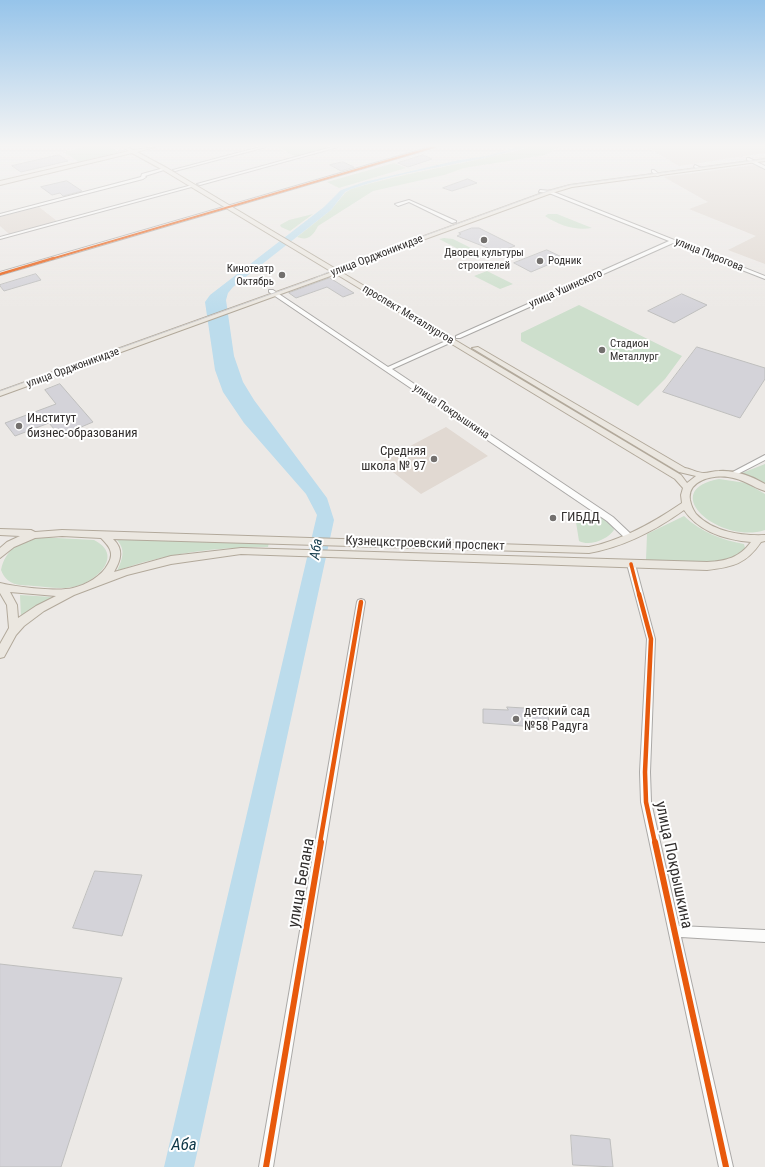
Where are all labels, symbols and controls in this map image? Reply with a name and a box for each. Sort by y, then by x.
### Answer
street label: улица Орджоникидзе [329,232,425,280]
marker: Дворец культуры строителей [479,235,489,245]
street label: улица Пирогова [673,235,745,275]
place label: Дворец культуры строителей [444,246,524,272]
place label: Родник [548,254,582,268]
marker: Родник [535,256,545,266]
place label: Кинотеатр Октябрь [227,262,274,288]
street label: улица Ушинского [527,267,605,311]
marker: Кинотеатр Октябрь [277,270,287,280]
street label: проспект Металлургов [360,282,456,348]
place label: Стадион Металлург [610,337,659,363]
street label: улица Орджоникидзе [25,345,121,391]
marker: Стадион Металлург [597,345,607,355]
street label: улица Покрышкина [410,382,492,442]
place label: Институт бизнес-образования [27,411,138,442]
marker: Институт бизнес-образования [14,421,24,431]
place label: Средняя школа № 97 [361,444,426,475]
marker: Средняя школа № 97 [429,454,439,464]
place label: ГИБДД [561,510,600,526]
marker: ГИБДД [548,513,558,523]
street label: Кузнецкстроевский проспект [345,533,505,555]
water label: Аба [307,537,327,561]
place label: детский сад №58 Радуга [524,704,590,735]
marker: детский сад №58 Радуга [511,714,521,724]
street label: улица Покрышкина [650,800,696,930]
street label: улица Белана [285,837,319,929]
water label: Аба [171,1136,197,1156]

